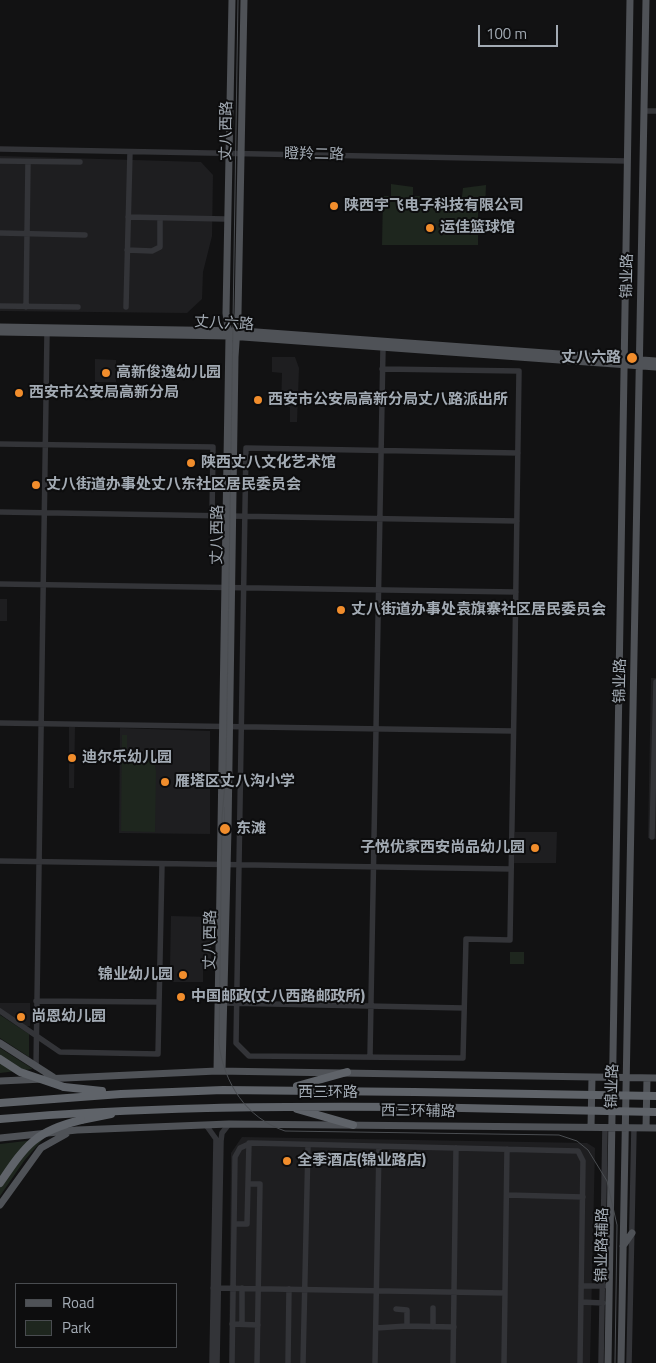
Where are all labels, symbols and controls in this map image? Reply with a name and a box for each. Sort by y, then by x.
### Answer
scale bar [481,15,561,47]
text: 100 m [486,22,527,45]
street label: 丈八西路 [217,101,237,161]
street label: 瞪羚二路 [284,145,344,165]
place label: 陕西宇飞电子科技有限公司 [344,197,524,215]
marker: 陕西宇飞电子科技有限公司 [328,200,340,212]
place label: 运佳篮球馆 [440,219,515,237]
marker: 运佳篮球馆 [424,222,436,234]
street label: 锦业路 [619,253,637,299]
street label: 丈八六路 [194,313,254,335]
place label: 丈八六路 [561,349,621,367]
marker: 丈八六路 [625,351,639,365]
place label: 高新俊逸幼儿园 [116,364,221,382]
marker: 高新俊逸幼儿园 [100,367,112,379]
place label: 西安市公安局高新分局 [29,384,179,402]
marker: 西安市公安局高新分局 [13,387,25,399]
place label: 西安市公安局高新分局丈八路派出所 [268,391,508,409]
marker: 西安市公安局高新分局丈八路派出所 [252,394,264,406]
place label: 陕西丈八文化艺术馆 [201,454,336,472]
marker: 陕西丈八文化艺术馆 [185,457,197,469]
place label: 丈八街道办事处丈八东社区居民委员会 [46,476,301,494]
marker: 丈八街道办事处丈八东社区居民委员会 [30,479,42,491]
street label: 丈八西路 [208,505,228,565]
place label: 丈八街道办事处袁旗寨社区居民委员会 [351,601,606,619]
marker: 丈八街道办事处袁旗寨社区居民委员会 [335,604,347,616]
street label: 锦业路 [612,658,630,704]
place label: 迪尔乐幼儿园 [82,749,172,767]
marker: 迪尔乐幼儿园 [66,752,78,764]
place label: 雁塔区丈八沟小学 [175,773,295,791]
marker: 雁塔区丈八沟小学 [159,776,171,788]
place label: 东滩 [236,820,266,838]
marker: 东滩 [218,822,232,836]
place label: 子悦优家西安尚品幼儿园 [360,839,525,857]
marker: 子悦优家西安尚品幼儿园 [529,842,541,854]
street label: 丈八西路 [201,910,221,970]
place label: 锦业幼儿园 [98,966,173,984]
marker: 锦业幼儿园 [177,969,189,981]
place label: 中国邮政(丈八西路邮政所) [191,988,365,1006]
marker: 中国邮政(丈八西路邮政所) [175,991,187,1003]
place label: 尚恩幼儿园 [31,1008,106,1026]
marker: 尚恩幼儿园 [15,1011,27,1023]
street label: 锦业路 [603,1063,623,1109]
street label: 西三环路 [298,1084,358,1102]
street label: 西三环辅路 [380,1102,456,1122]
place label: 全季酒店(锦业路店) [297,1152,426,1170]
marker: 全季酒店(锦业路店) [281,1155,293,1167]
street label: 锦业路辅路 [593,1207,613,1283]
legend [15,1283,178,1348]
text: Road [62,1291,94,1314]
text: Park [62,1316,91,1339]

